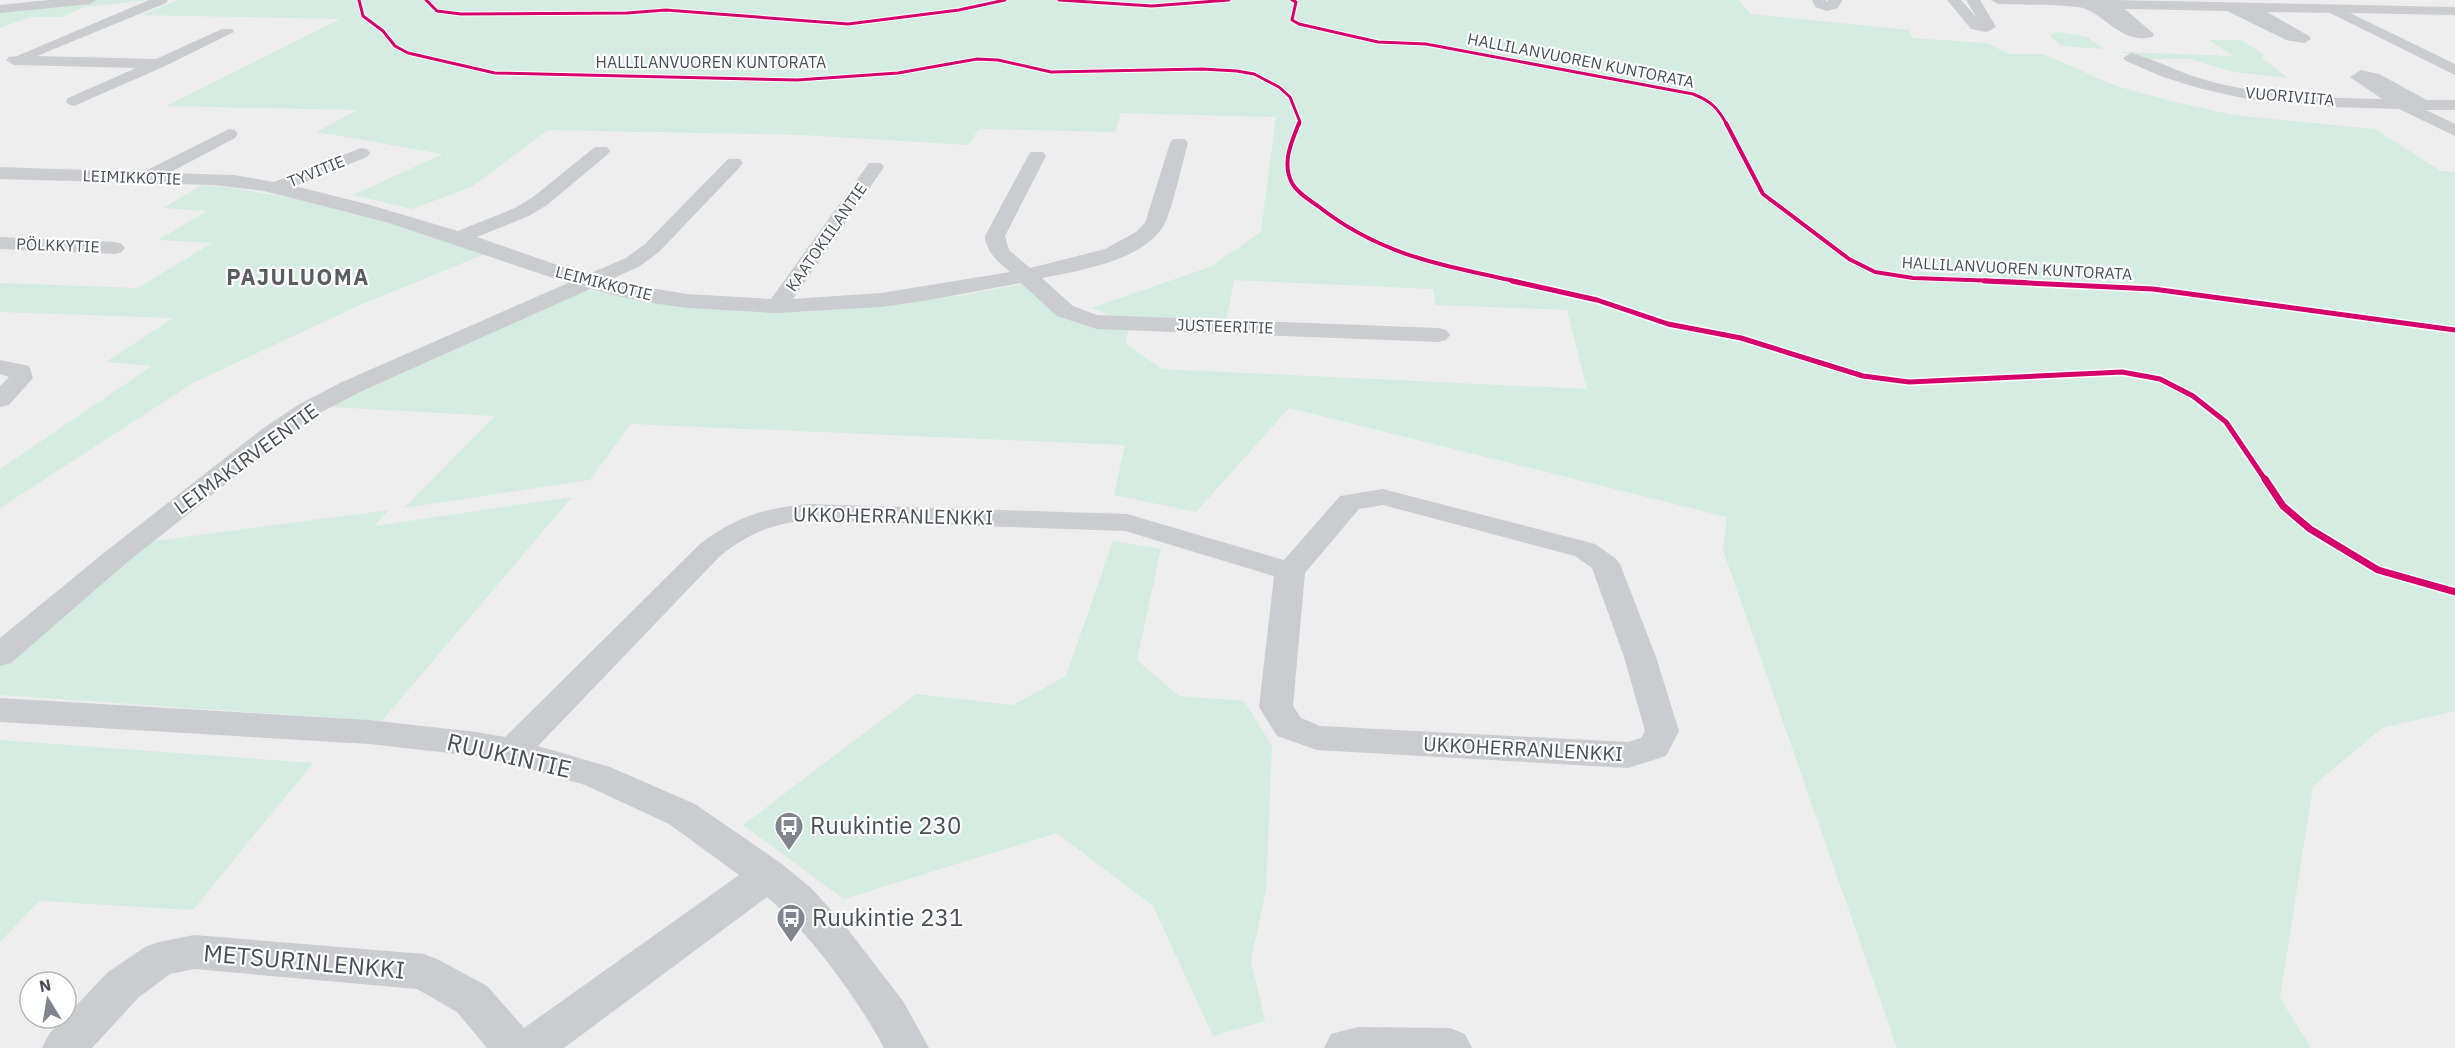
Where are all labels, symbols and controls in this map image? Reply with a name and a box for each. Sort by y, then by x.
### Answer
street label: HALLILANVUOREN KUNTORATA [1466,28,1696,92]
street label: HALLILANVUOREN KUNTORATA [596,52,826,72]
street label: VUORIVIITA [2245,82,2335,110]
street label: TYVITIE [285,151,347,191]
street label: LEIMIKKOTIE [82,165,182,189]
street label: KAATOKIILANTIE [781,179,871,295]
street label: PÖLKKYTIE [16,234,100,256]
street label: HALLILANVUOREN KUNTORATA [1901,252,2133,284]
street label: LEIMIKKOTIE [554,261,654,305]
district label: PAJULUOMA [226,262,370,291]
street label: JUSTEERITIE [1176,314,1274,338]
street label: LEIMAKIRVEENTIE [168,397,323,520]
street label: UKKOHERRANLENKKI [793,500,993,531]
street label: RUUKINTIE [444,725,574,785]
street label: UKKOHERRANLENKKI [1422,730,1624,767]
place label: Ruukintie 230 [810,809,961,841]
bus stop icon: Ruukintie 230 [773,810,805,852]
place label: Ruukintie 231 [812,901,963,933]
bus stop icon: Ruukintie 231 [775,902,807,944]
street label: METSURINLENKKI [202,936,406,986]
north arrow [18,970,78,1030]
text: N [38,974,53,996]

